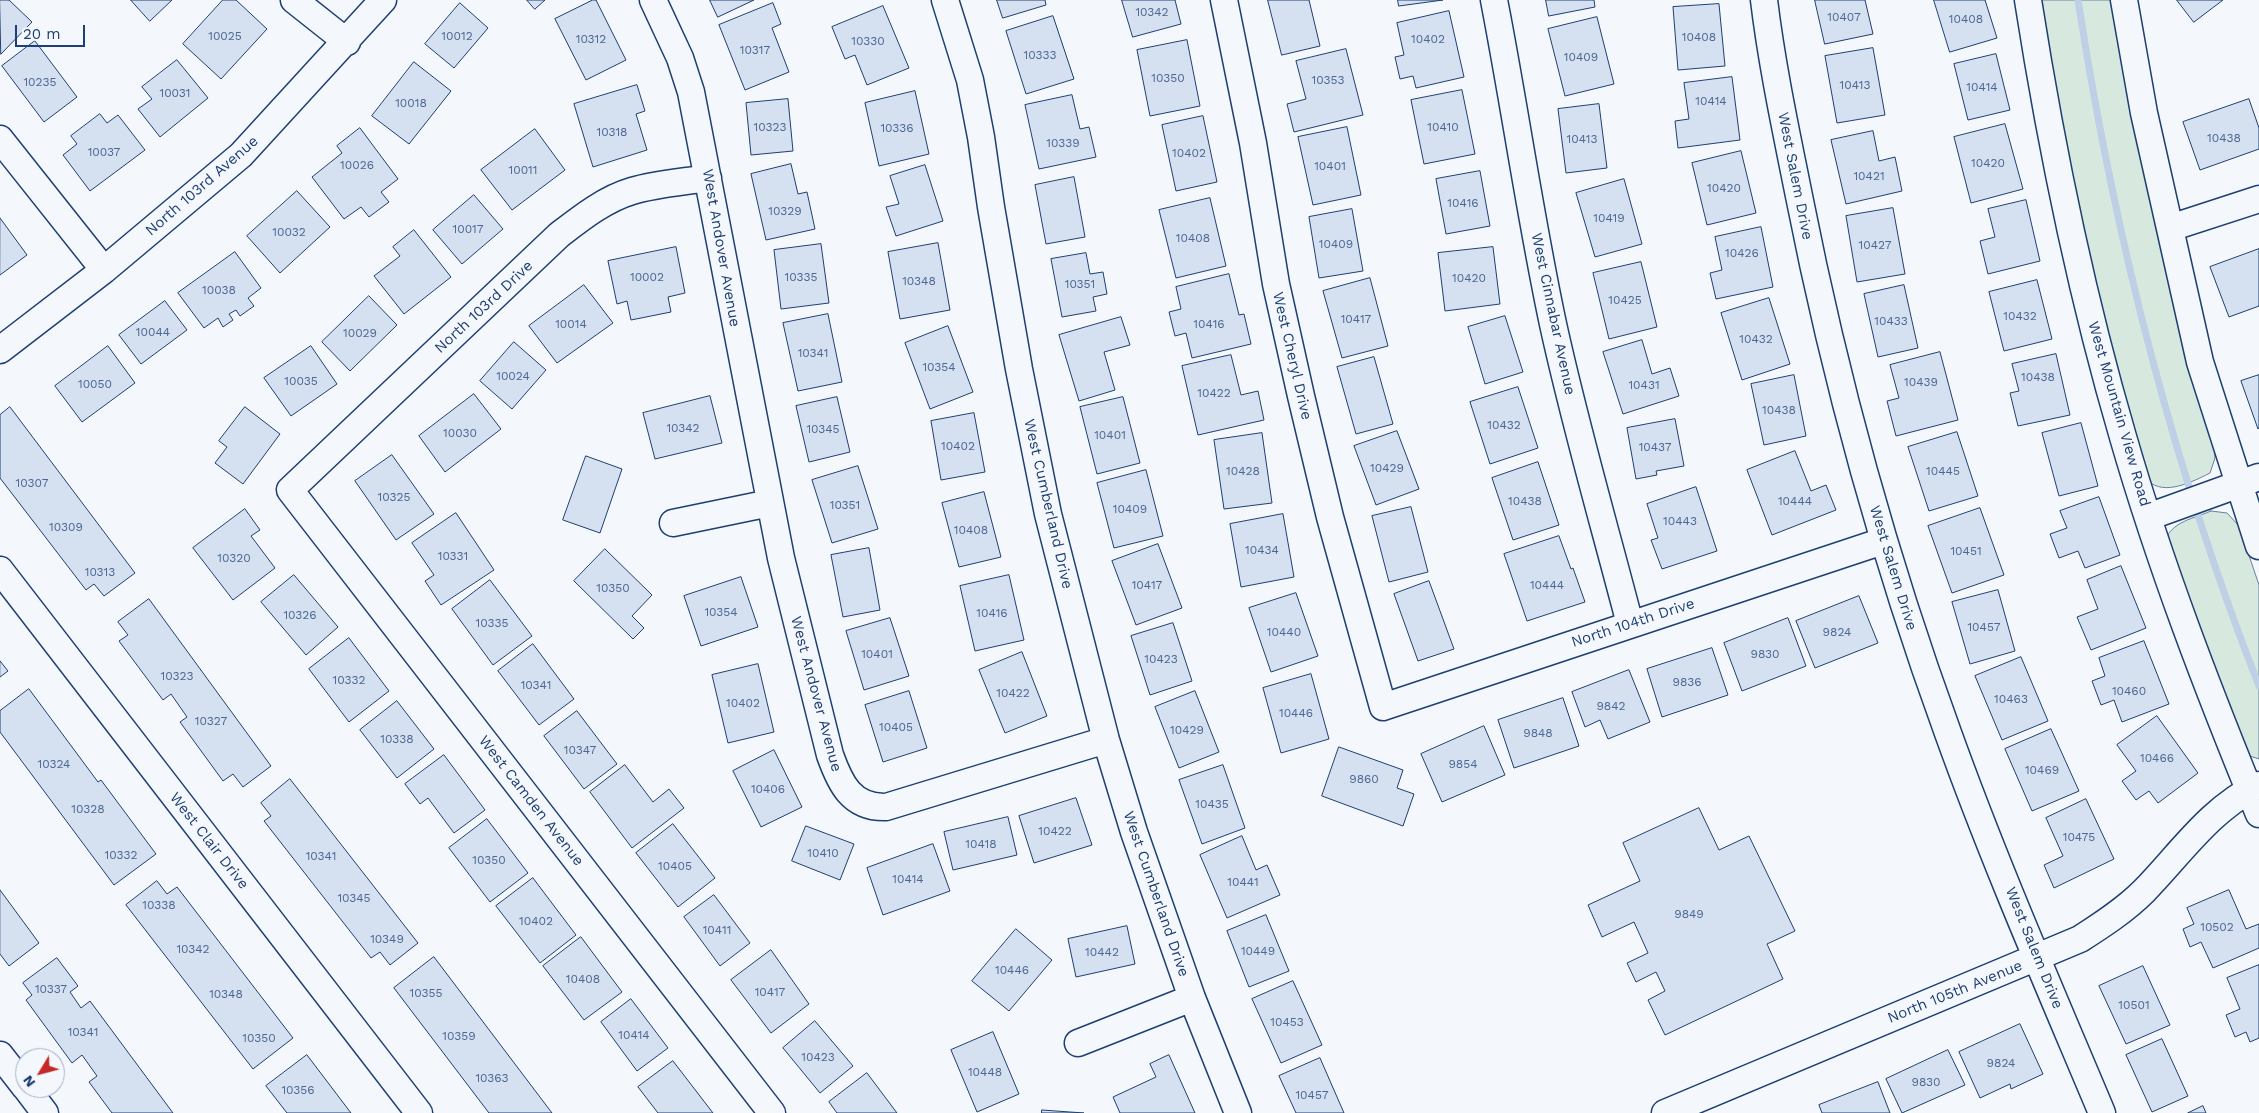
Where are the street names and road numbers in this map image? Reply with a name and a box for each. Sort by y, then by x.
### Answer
street label: West Salem Drive [1774,111,1816,241]
street label: North 103rd Avenue [142,132,262,240]
street label: West Andover Avenue [698,168,744,328]
street label: West Cinnabar Avenue [1527,231,1579,397]
street label: North 103rd Drive [431,257,537,357]
street label: West Cheryl Drive [1269,290,1315,422]
street label: West Mountain View Road [2084,319,2154,509]
street label: West Cumberland Drive [1020,417,1076,591]
street label: West Salem Drive [1865,503,1921,633]
street label: North 104th Drive [1569,595,1697,651]
street label: West Andover Avenue [787,614,845,774]
street label: West Camden Avenue [475,732,587,870]
street label: West Clair Drive [166,789,252,893]
street label: West Cumberland Drive [1119,809,1193,979]
street label: West Salem Drive [2001,884,2067,1012]
street label: North 105th Avenue [1885,957,2025,1027]

